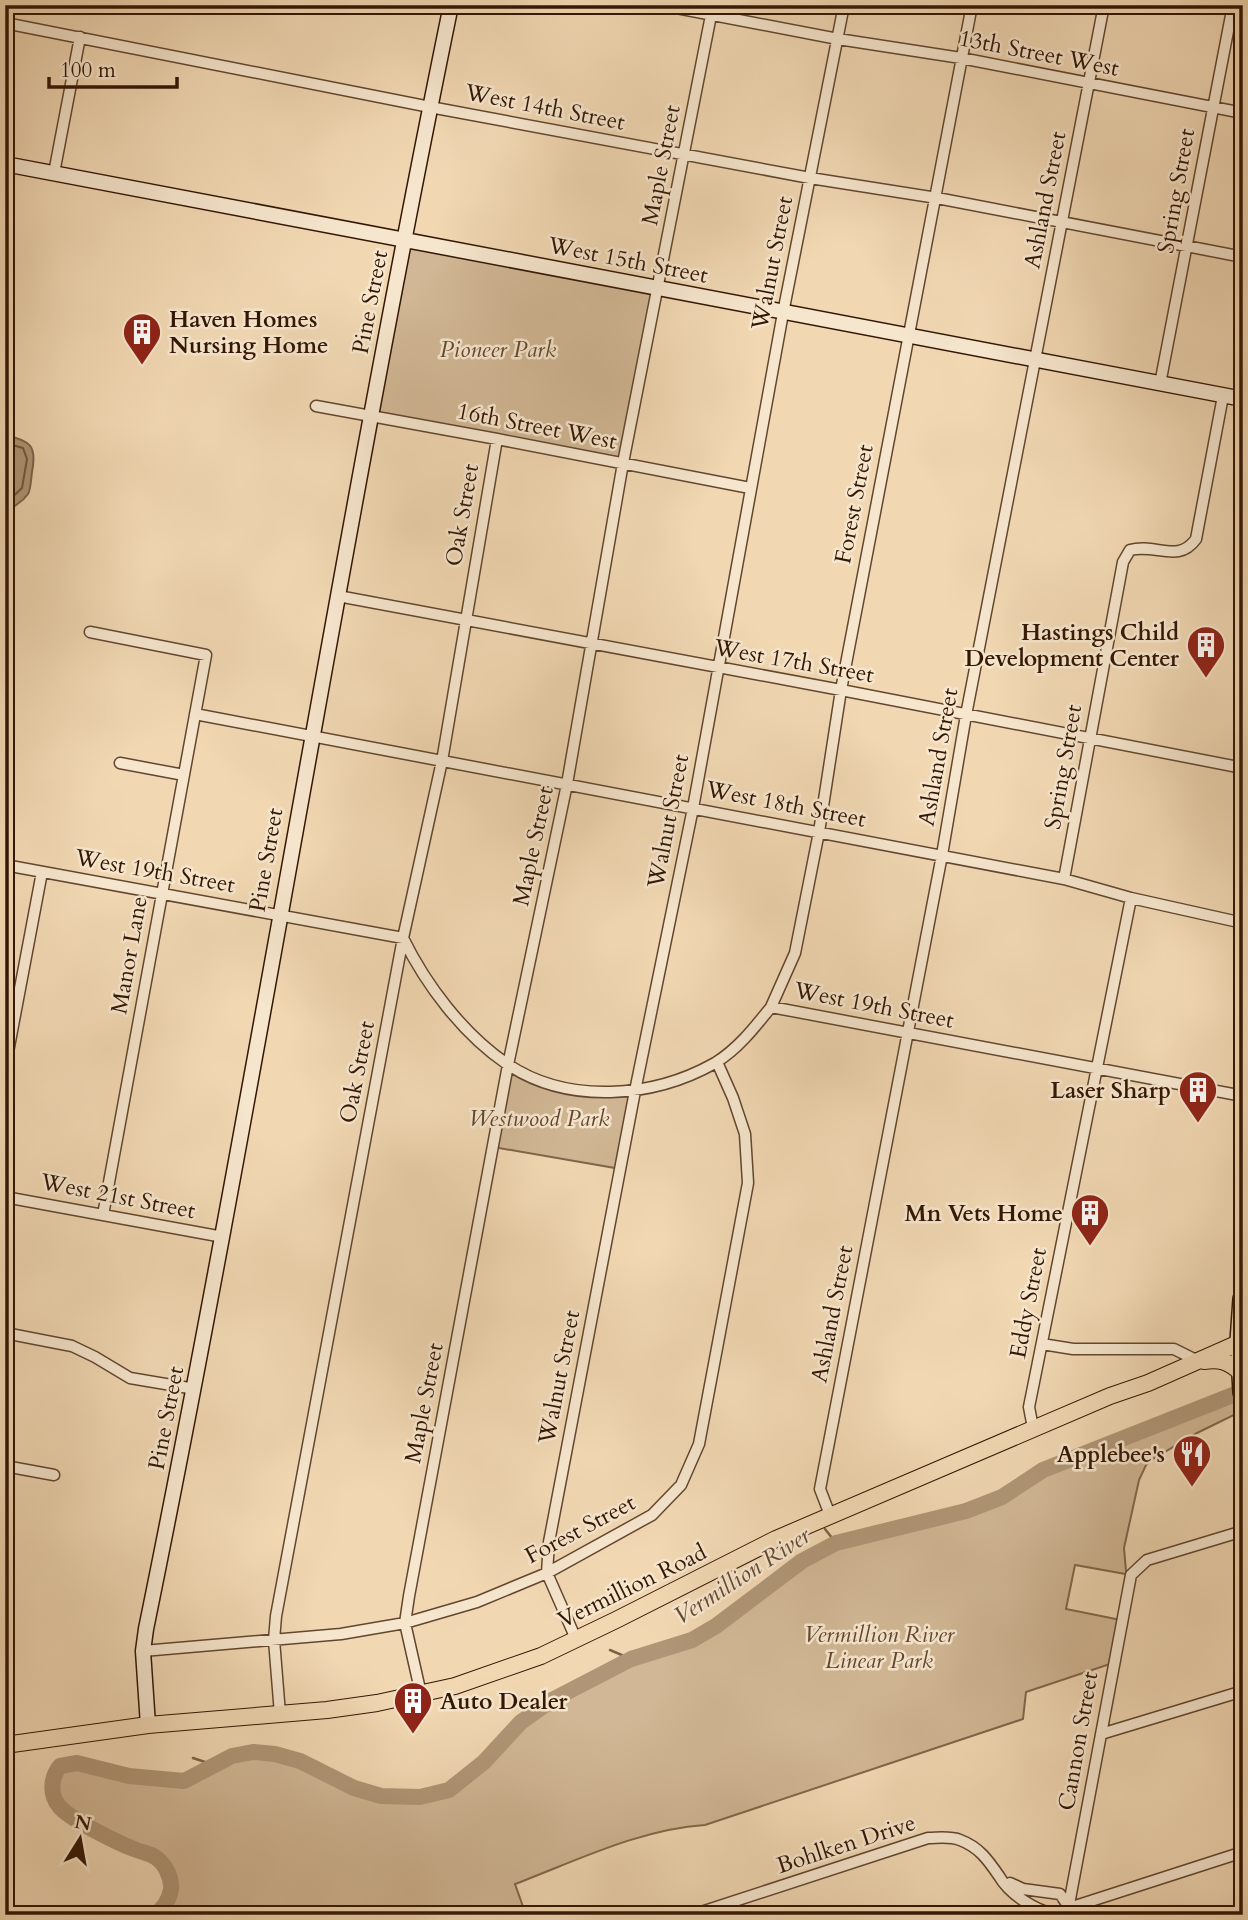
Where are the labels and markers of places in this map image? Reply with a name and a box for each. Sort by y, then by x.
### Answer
place label: Haven Homes Nursing Home [169,304,328,361]
building icon: Haven Homes Nursing Home [121,311,163,366]
place label: Hastings Child Development Center [965,617,1180,674]
building icon: Hastings Child Development Center [1185,624,1227,679]
building icon: Laser Sharp [1177,1069,1219,1124]
place label: Laser Sharp [1050,1075,1171,1106]
building icon: Mn Vets Home [1069,1192,1111,1247]
place label: Mn Vets Home [905,1198,1063,1229]
restaurant icon: Applebee's [1171,1433,1213,1488]
place label: Applebee's [1057,1439,1165,1470]
building icon: Auto Dealer [392,1680,434,1735]
place label: Auto Dealer [440,1686,568,1717]

